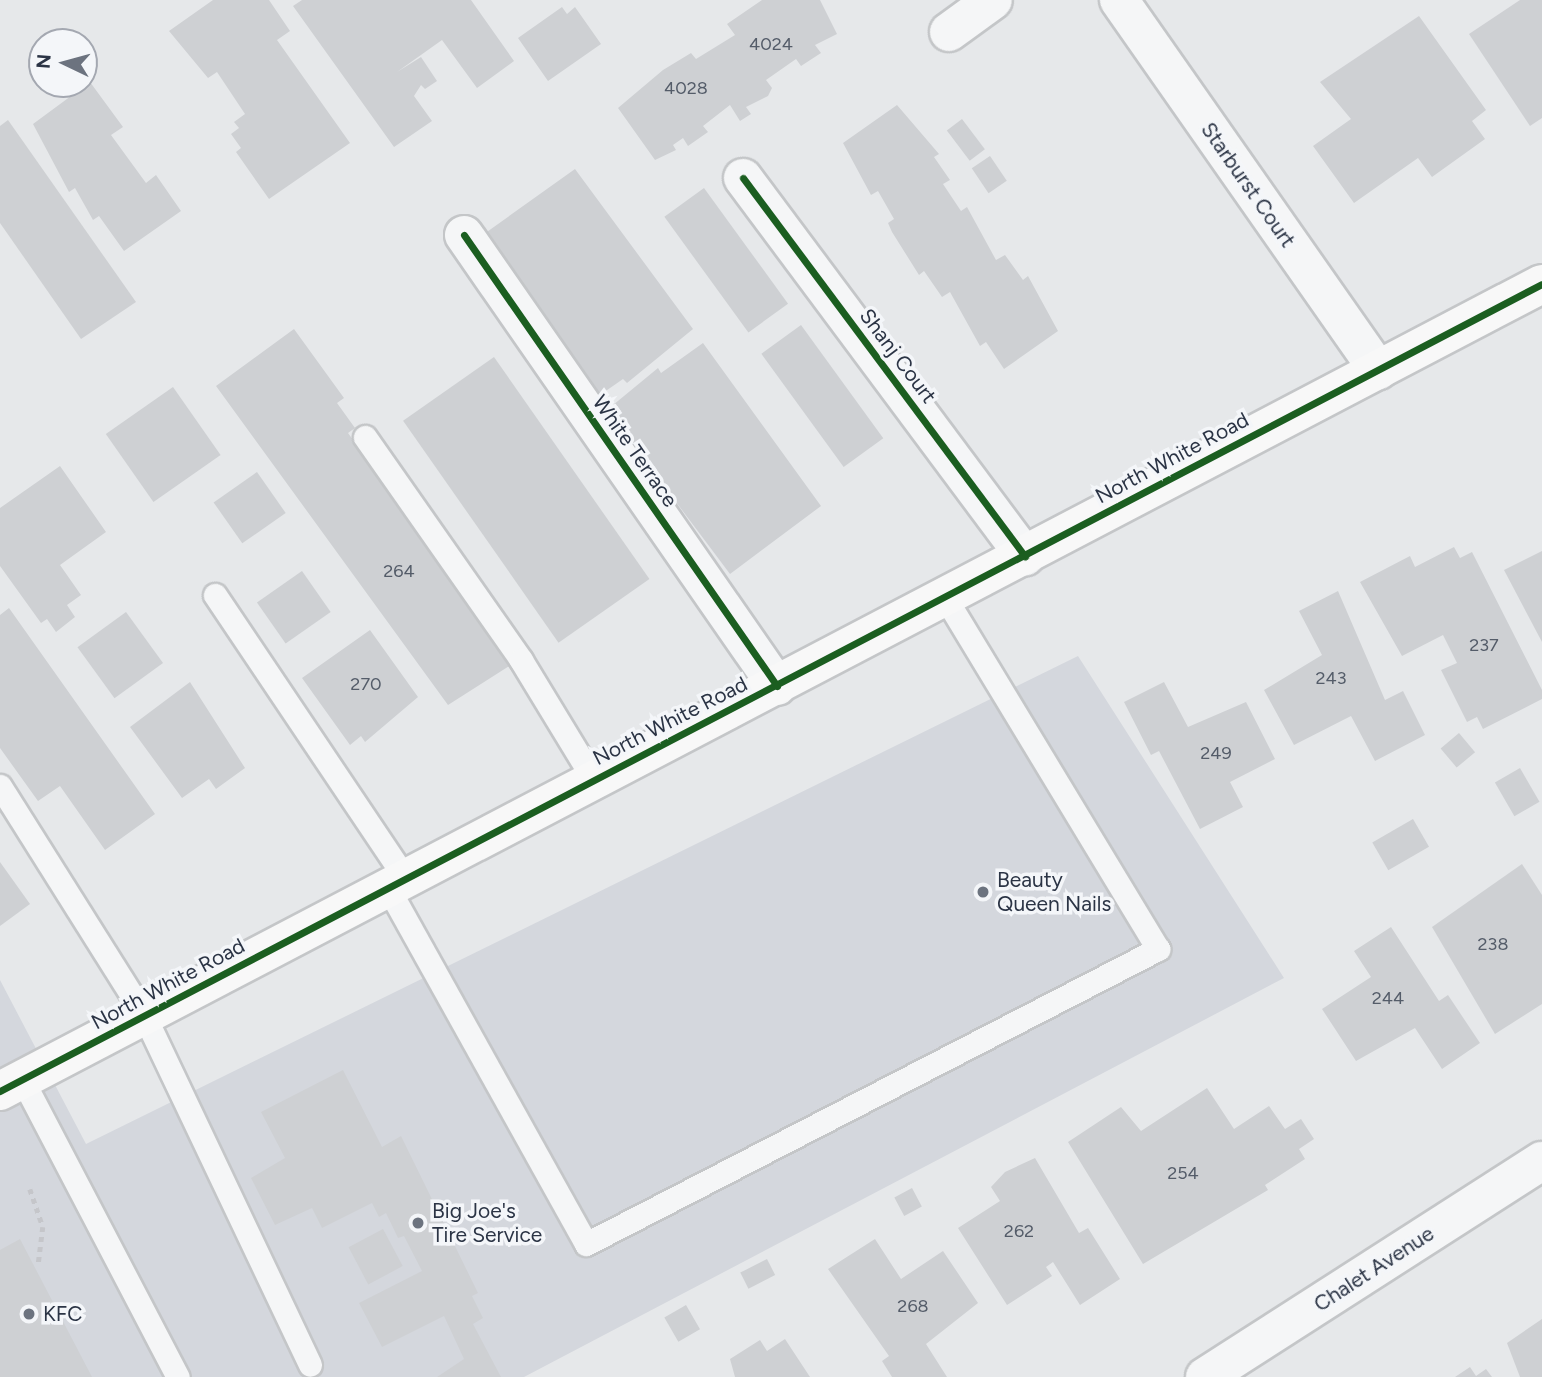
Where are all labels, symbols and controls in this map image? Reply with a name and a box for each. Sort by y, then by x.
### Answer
north arrow [28,28,98,98]
house number: 4024 [749,33,793,55]
text: N [31,53,56,70]
house number: 4028 [664,77,708,99]
street label: Starburst Court [1196,118,1300,252]
street label: Shanj Court [854,304,942,408]
street label: White Terrace [587,390,683,512]
street label: North White Road [1091,407,1253,509]
house number: 264 [383,560,415,582]
house number: 237 [1469,634,1499,656]
house number: 243 [1315,667,1347,689]
street label: North White Road [589,671,751,771]
house number: 270 [350,673,382,695]
house number: 249 [1200,742,1232,764]
place label: Beauty Queen Nails [997,867,1111,917]
marker: Beauty Queen Nails [975,884,991,900]
street label: North White Road [87,933,249,1035]
house number: 238 [1478,933,1508,955]
house number: 244 [1372,987,1404,1009]
house number: 254 [1167,1162,1199,1184]
place label: Big Joe's Tire Service [432,1198,542,1248]
marker: Big Joe's Tire Service [410,1215,426,1231]
house number: 262 [1004,1220,1034,1242]
street label: Chalet Avenue [1309,1221,1439,1317]
house number: 268 [897,1295,929,1317]
place label: KFC [43,1301,82,1327]
marker: KFC [21,1306,37,1322]

